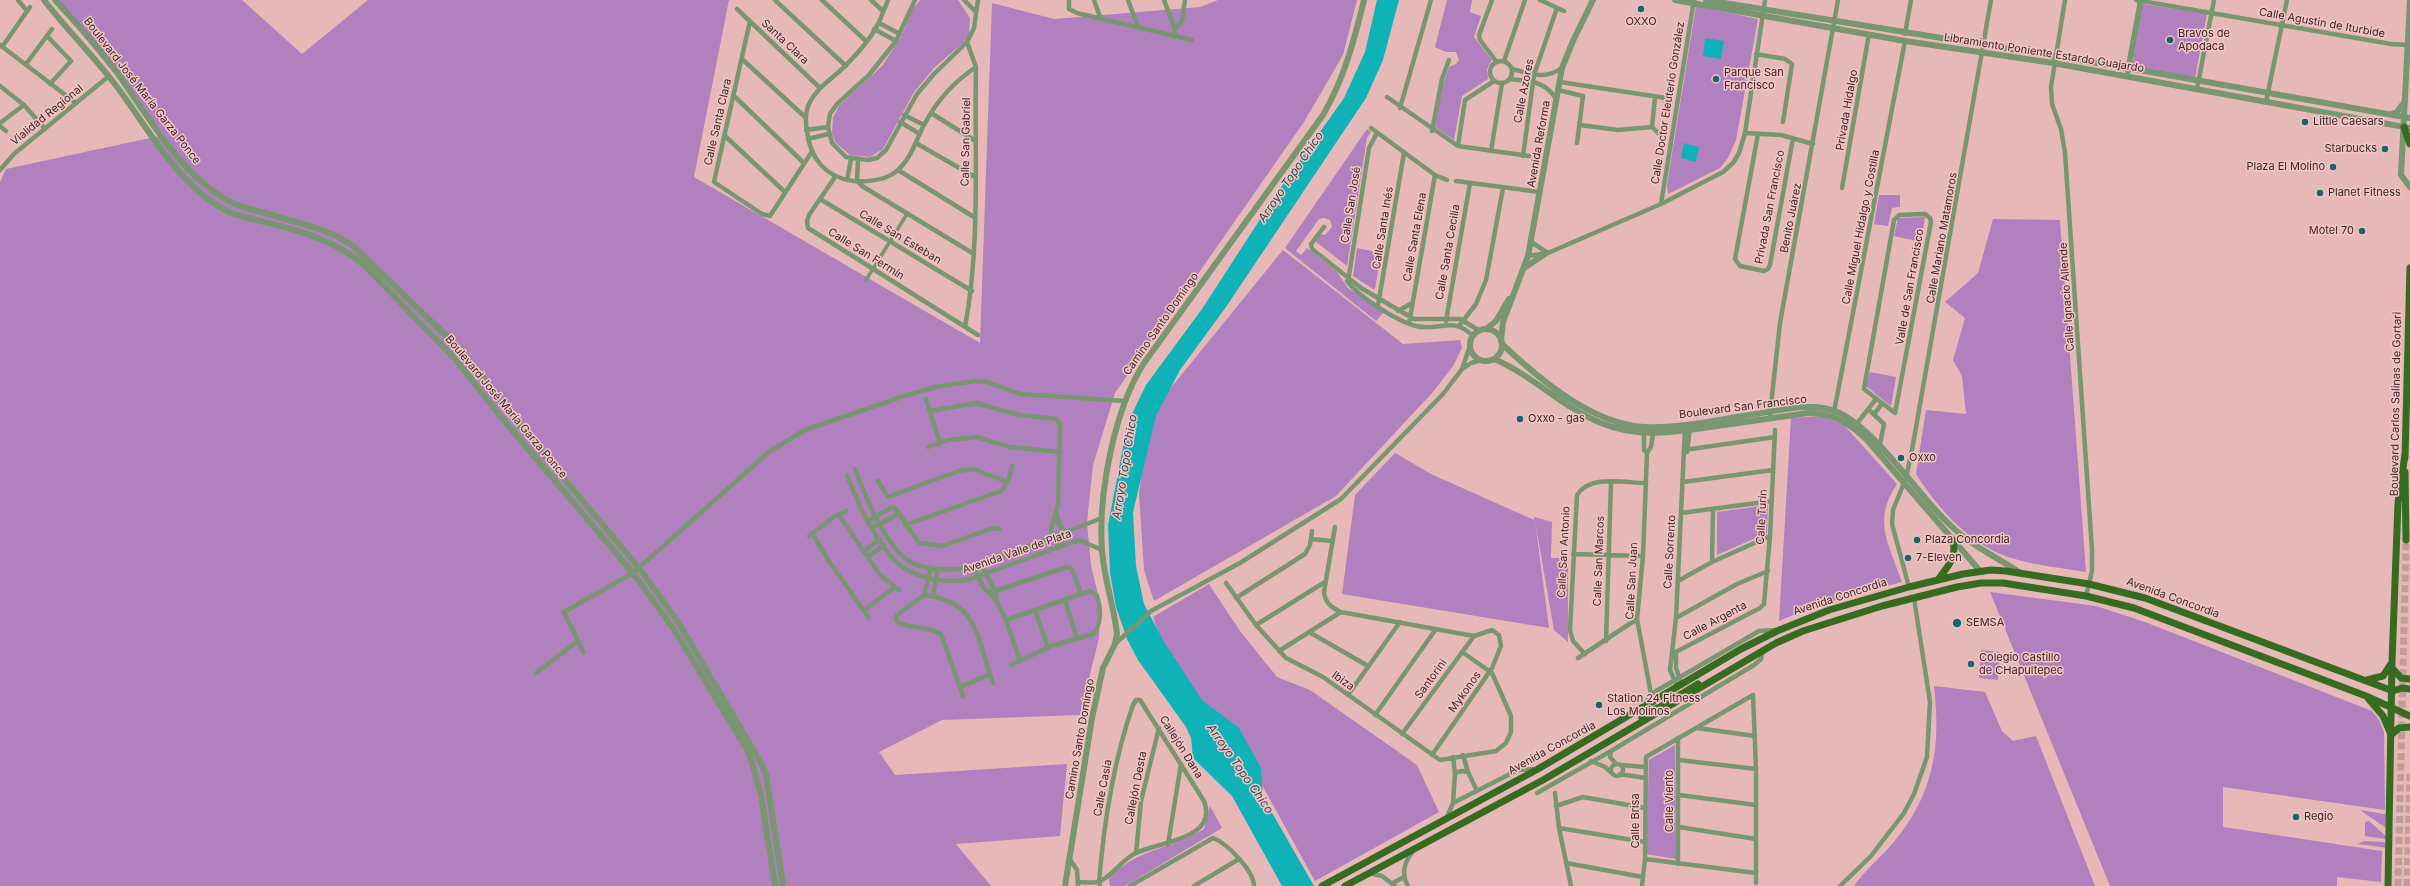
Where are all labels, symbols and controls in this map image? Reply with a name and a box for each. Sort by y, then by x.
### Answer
marker: OXXO [1636,4,1646,14]
street label: Calle Agustin de Iturbide [2258,5,2386,41]
street label: Boulevard José María Garza Ponce [81,15,203,167]
place label: OXXO [1625,15,1657,29]
street label: Santa Clara [759,17,811,67]
street label: Calle Doctor Eleuterio González [1649,21,1687,185]
place label: Bravos de Apodaca [2178,27,2230,53]
street label: Libramiento Poniente Estardo Guajardo [1943,31,2145,75]
marker: Bravos de Apodaca [2165,35,2175,45]
street label: Calle Azores [1511,58,1537,124]
place label: Parque San Francisco [1724,66,1784,92]
street label: Privada Hidalgo [1833,68,1861,152]
marker: Parque San Francisco [1711,74,1721,84]
street label: Calle Santa Clara [702,77,734,167]
street label: Vialidad Regional [8,82,86,148]
street label: Calle San Gabriel [959,97,973,187]
street label: Avenida Reforma [1525,99,1553,189]
place label: Little Caesars [2313,115,2384,129]
marker: Little Caesars [2300,117,2310,127]
water label: Arroyo Topo Chico [1255,129,1327,225]
place label: Starbucks [2324,142,2377,156]
marker: Starbucks [2380,144,2390,154]
street label: Calle Miguel Hidalgo y Costilla [1840,148,1882,306]
street label: Privada San Francisco [1752,149,1788,265]
place label: Plaza El Molino [2246,160,2325,174]
marker: Plaza El Molino [2328,162,2338,172]
street label: Calle San José [1338,166,1364,244]
street label: Calle Mariano Matamoros [1924,171,1960,305]
street label: Benito Juárez [1778,182,1804,254]
street label: Calle Santa Inés [1370,186,1396,270]
place label: Planet Fitness [2328,186,2401,200]
marker: Planet Fitness [2315,188,2325,198]
street label: Calle Santa Elena [1401,192,1429,282]
street label: Calle Santa Cecilia [1433,203,1463,301]
street label: Calle San Esteban [856,207,944,267]
place label: Motel 70 [2309,224,2354,238]
street label: Calle San Fermín [825,225,907,283]
marker: Motel 70 [2357,226,2367,236]
street label: Valle de San Francisco [1893,228,1927,346]
street label: Calle Ignacio Allende [2057,242,2077,352]
street label: Camino Santo Domingo [1121,270,1201,378]
street label: Boulevard Carlos Salinas de Gortari [2388,312,2404,496]
street label: Boulevard José María Garza Ponce [442,333,570,481]
street label: Boulevard San Francisco [1678,393,1808,421]
place label: Oxxo - gas [1528,412,1585,426]
water label: Arroyo Topo Chico [1110,413,1140,521]
marker: Oxxo - gas [1515,414,1525,424]
place label: Oxxo [1909,451,1936,465]
marker: Oxxo [1896,453,1906,463]
street label: Calle Turín [1754,489,1770,545]
street label: Calle San Antonio [1555,506,1573,598]
street label: Calle San Marcos [1591,515,1607,607]
street label: Calle Sorrento [1661,515,1679,589]
street label: Avenida Valle de Plata [961,527,1073,577]
place label: Plaza Concordia [1925,533,2010,547]
marker: Plaza Concordia [1912,535,1922,545]
street label: Calle San Juan [1623,542,1641,620]
place label: 7-Eleven [1916,551,1962,565]
marker: 7-Eleven [1903,553,1913,563]
street label: Avenida Concordia [2125,575,2221,621]
street label: Avenida Concordia [1791,576,1889,618]
street label: Calle Argenta [1681,599,1749,643]
place label: SEMSA [1966,616,2004,630]
marker: SEMSA [1951,617,1963,629]
place label: Colegio Castillo de CHapultepec [1979,651,2063,677]
street label: Santorini [1412,657,1450,701]
marker: Colegio Castillo de CHapultepec [1966,659,1976,669]
street label: Ibiza [1329,669,1357,693]
street label: Mykonos [1446,669,1484,715]
street label: Camino Santo Domingo [1063,678,1097,800]
place label: Station 24 Fitness Los Molinos [1607,692,1700,718]
marker: Station 24 Fitness Los Molinos [1594,700,1604,710]
street label: Callejón Dana [1156,713,1206,781]
street label: Avenida Concordia [1506,718,1598,778]
water label: Arroyo Topo Chico [1204,721,1276,817]
street label: Callejón Desta [1122,750,1150,826]
street label: Calle Casia [1091,758,1115,818]
street label: Calle Viento [1663,770,1677,832]
street label: Calle Brisa [1629,793,1643,849]
place label: Regio [2304,810,2333,824]
marker: Regio [2291,812,2301,822]

